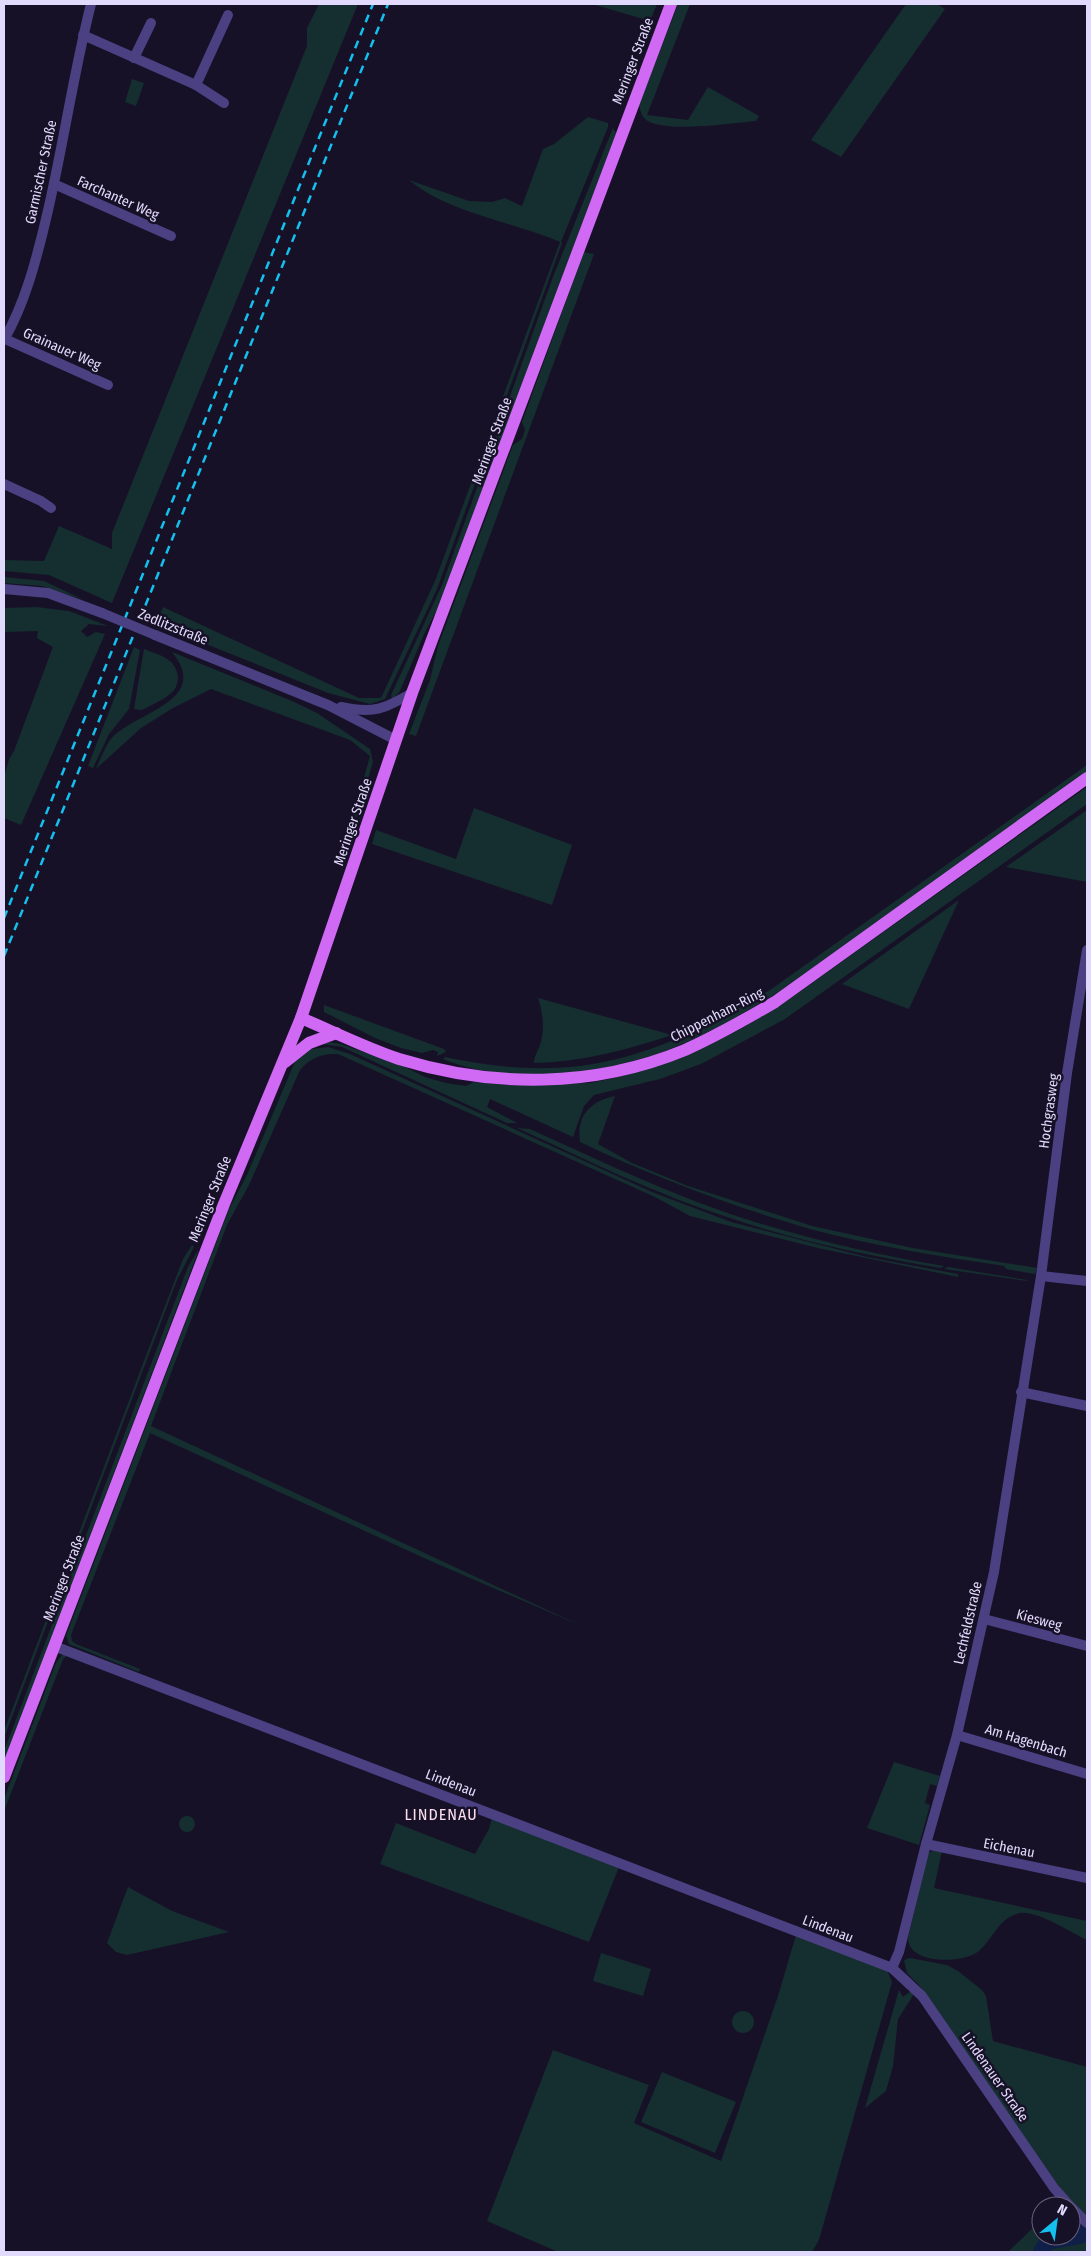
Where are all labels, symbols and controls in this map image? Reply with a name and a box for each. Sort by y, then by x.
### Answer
street label: Meringer Straße [609,15,657,107]
street label: Garmischer Straße [22,118,60,225]
street label: Farchanter Weg [75,172,162,224]
street label: Grainauer Weg [20,324,104,374]
street label: Meringer Straße [468,395,516,487]
street label: Zedlitzstraße [135,605,211,649]
street label: Meringer Straße [330,776,376,868]
street label: Chippenham-Ring [668,984,767,1046]
street label: Hochgrasweg [1035,1072,1063,1150]
street label: Meringer Straße [185,1153,235,1245]
street label: Meringer Straße [40,1532,88,1624]
street label: Lechfeldstraße [950,1580,986,1666]
street label: Kiesweg [1014,1606,1064,1634]
street label: Am Hagenbach [983,1720,1069,1762]
street label: Lindenau [423,1766,479,1800]
district label: LINDENAU [404,1805,478,1824]
street label: Eichenau [982,1835,1036,1861]
street label: Lindenau [800,1912,856,1946]
street label: Lindenauer Straße [958,2029,1032,2125]
north arrow [1031,2196,1081,2246]
text: N [1054,2201,1070,2220]

